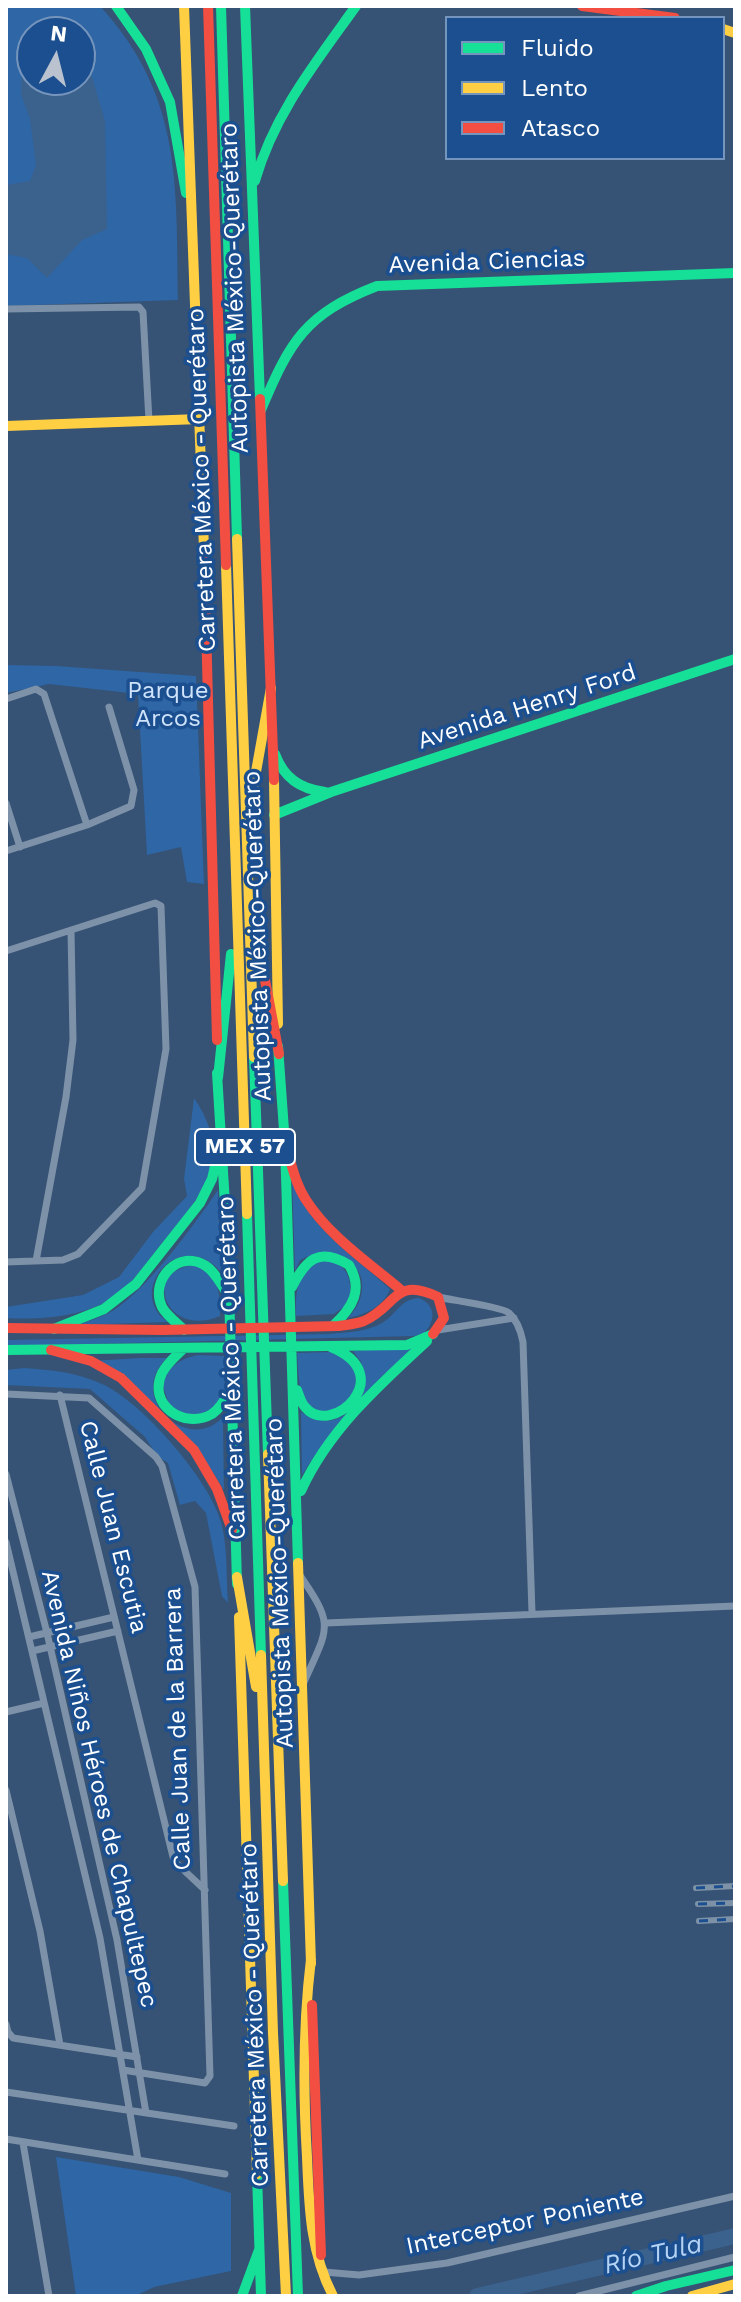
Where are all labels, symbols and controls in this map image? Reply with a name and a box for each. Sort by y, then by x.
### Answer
north arrow [16,16,96,96]
legend [445,16,725,160]
text: N [49,20,68,47]
text: Fluido [521,34,594,62]
text: Lento [521,74,588,102]
text: Atasco [521,114,600,142]
street label: Autopista México-Querétaro [215,122,255,454]
street label: Avenida Ciencias [388,244,586,280]
street label: Carretera México - Querétaro [182,308,222,652]
street label: Avenida Henry Ford [414,658,640,756]
park label: Parque Arcos [127,677,209,733]
street label: Autopista México-Querétaro [238,770,278,1102]
road number: MEX 57 [195,1129,295,1165]
street label: Carretera México - Querétaro [212,1196,252,1540]
street label: Autopista México-Querétaro [260,1417,300,1749]
street label: Calle Juan Escutia [73,1418,153,1636]
street label: Avenida Niños Héroes de Chapultepec [35,1567,163,2011]
street label: Calle Juan de la Barrera [159,1587,197,1871]
street label: Carretera México - Querétaro [235,1843,275,2187]
street label: Interceptor Poniente [404,2183,646,2261]
water label: Río Tula [601,2229,705,2281]

